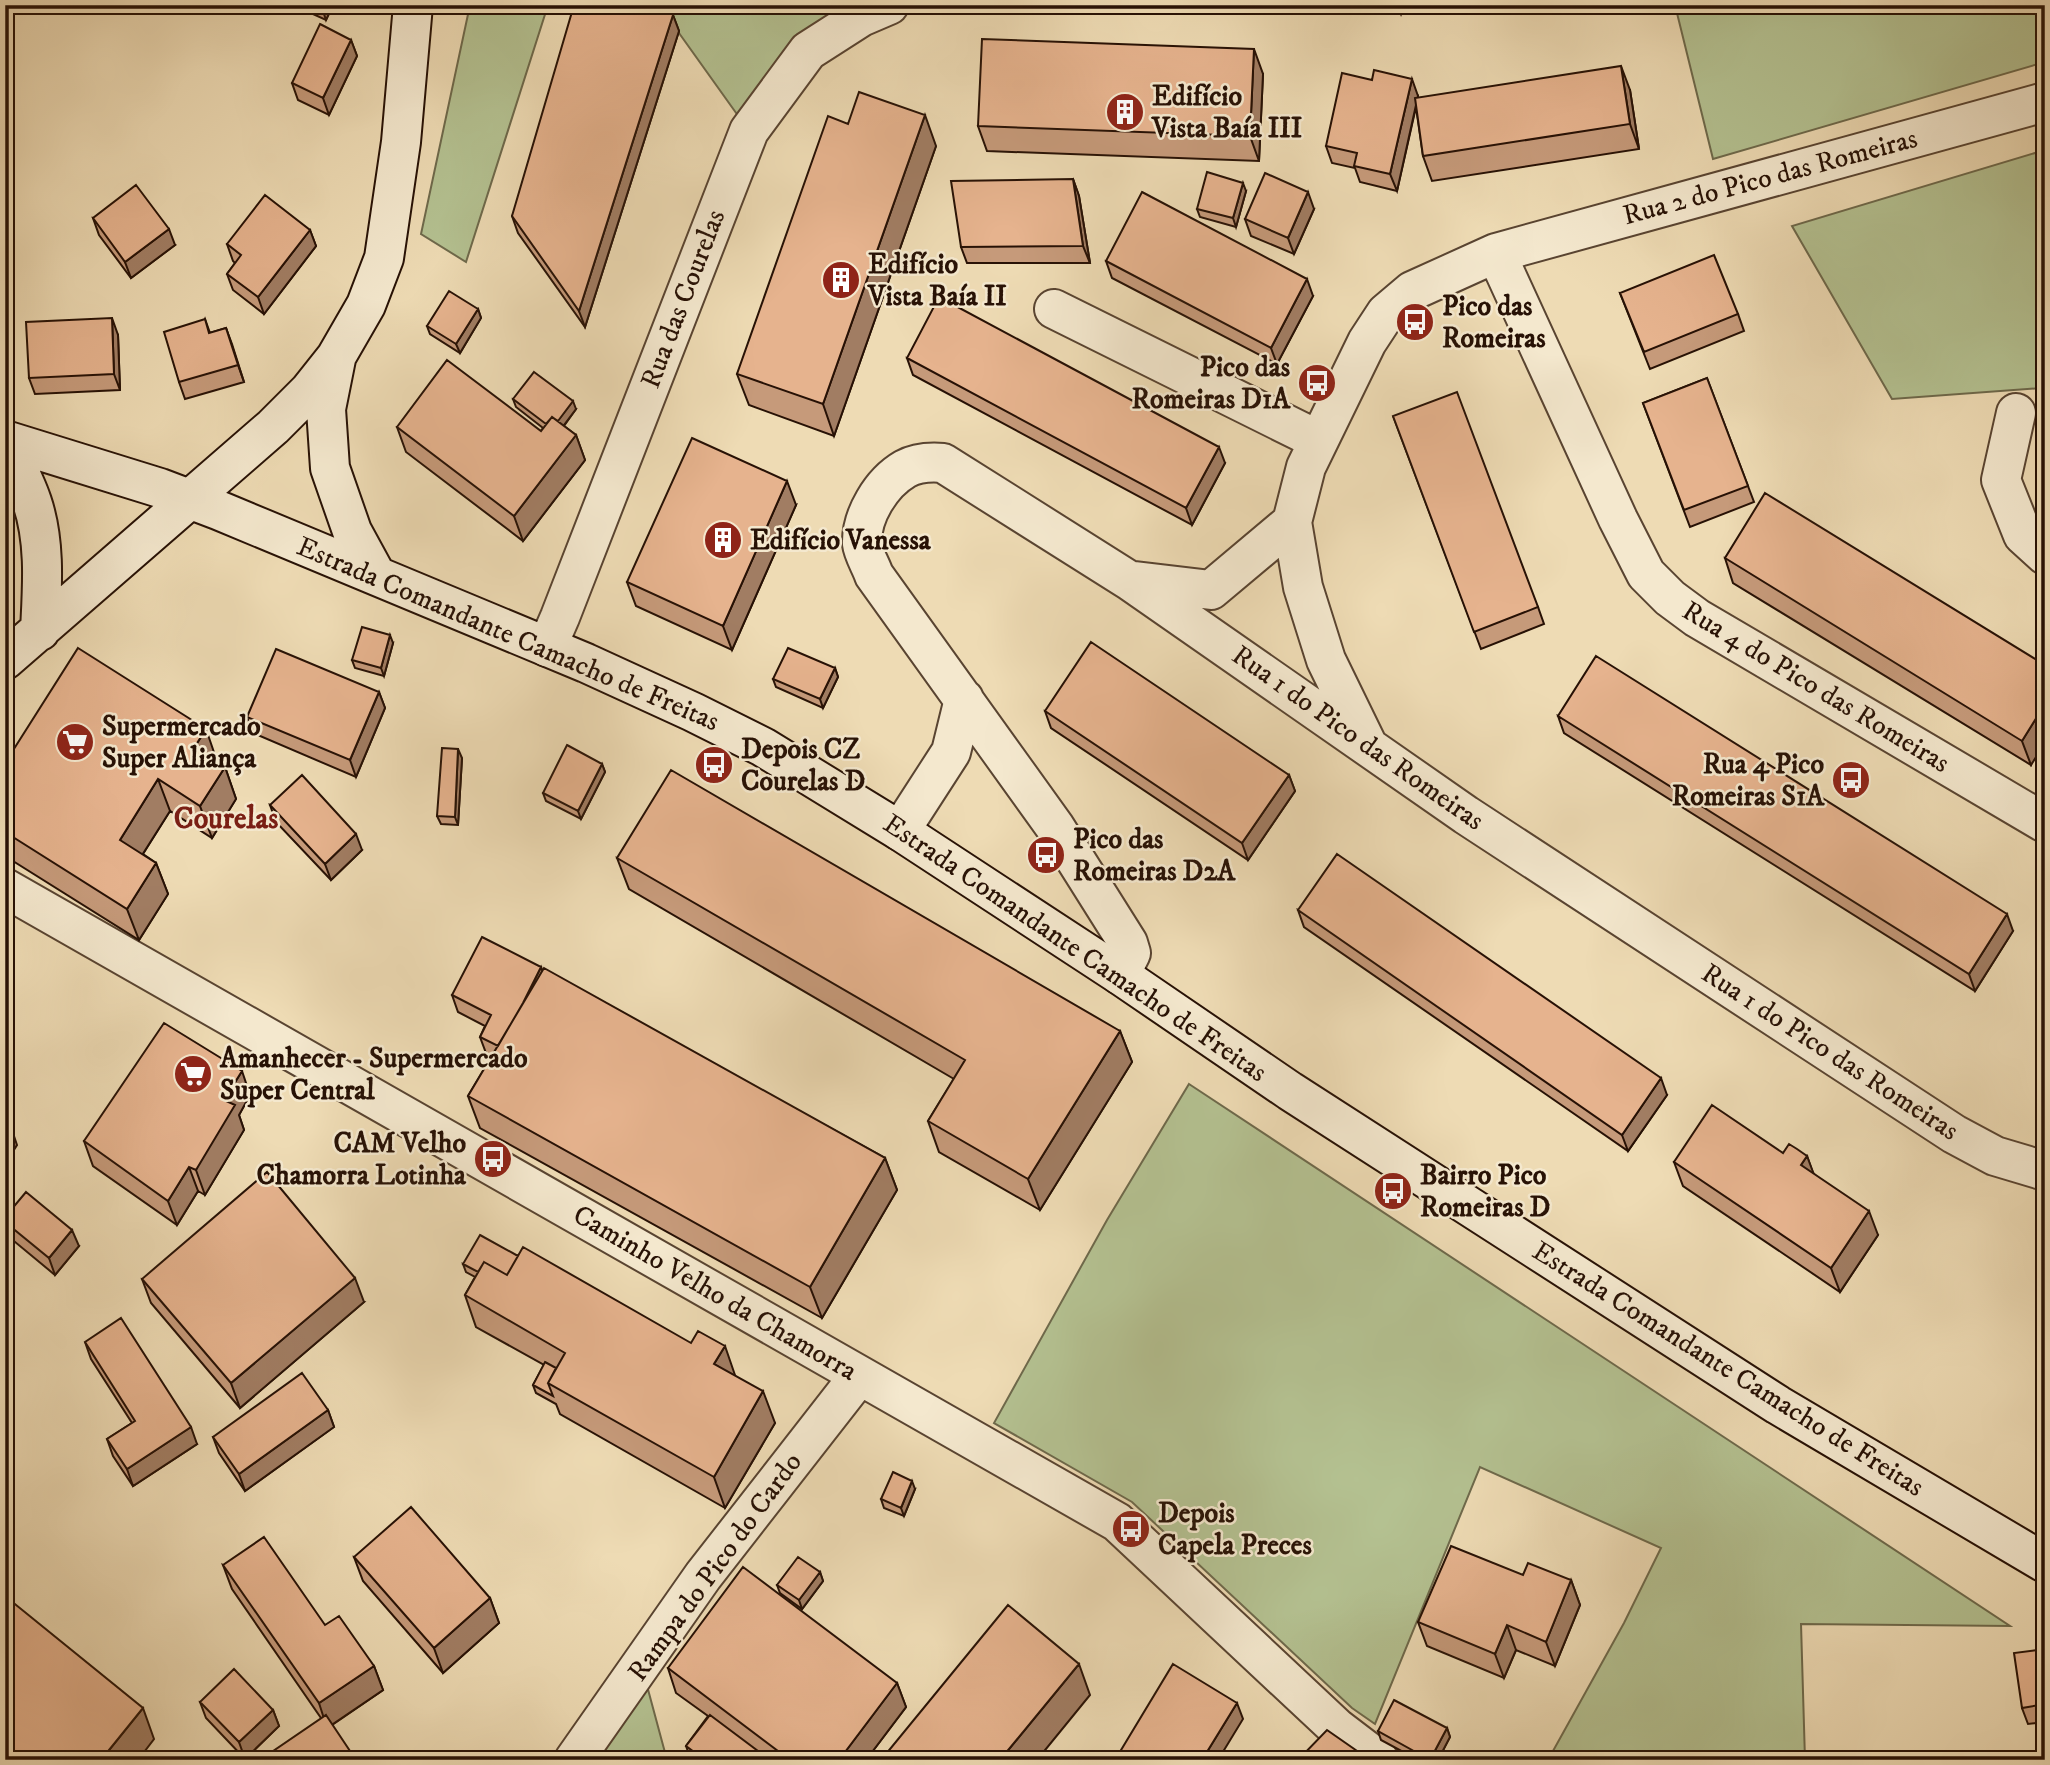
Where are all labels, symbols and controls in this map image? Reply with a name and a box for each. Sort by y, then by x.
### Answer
place label: Edifício Vista Baía III [1151,79,1303,146]
building icon: Edifício Vista Baía III [1104,91,1146,133]
street label: Rua 2 do Pico das Romeiras [1619,121,1921,233]
street label: Rua das Courelas [633,205,733,393]
place label: Edifício Vista Baía II [867,247,1007,314]
building icon: Edifício Vista Baía II [820,259,862,301]
place label: Pico das Romeiras [1442,289,1546,356]
bus stop icon: Pico das Romeiras [1394,301,1436,343]
place label: Pico das Romeiras D1A [1131,350,1291,417]
bus stop icon: Pico das Romeiras D1A [1296,362,1338,404]
building icon: Edifício Vanessa [702,519,744,561]
place label: Edifício Vanessa [750,523,932,558]
street label: Estrada Comandante Camacho de Freitas [292,529,724,739]
street label: Rua 4 do Pico das Romeiras [1676,593,1956,781]
street label: Rua 1 do Pico das Romeiras [1225,638,1491,838]
place label: Supermercado Super Aliança [102,709,261,776]
supermarket icon: Supermercado Super Aliança [54,721,96,763]
place label: Depois CZ Courelas D [741,732,865,799]
bus stop icon: Depois CZ Courelas D [693,744,735,786]
place label: Rua 4 Pico Romeiras S1A [1672,747,1825,814]
bus stop icon: Rua 4 Pico Romeiras S1A [1830,759,1872,801]
district label: Courelas [174,801,278,838]
street label: Estrada Comandante Camacho de Freitas [876,806,1274,1090]
place label: Pico das Romeiras D2A [1073,822,1236,889]
bus stop icon: Pico das Romeiras D2A [1025,834,1067,876]
street label: Rua 1 do Pico das Romeiras [1695,956,1965,1148]
place label: Amanhecer - Supermercado Super Central [219,1041,528,1108]
supermarket icon: Amanhecer - Supermercado Super Central [172,1053,214,1095]
place label: CAM Velho Chamorra Lotinha [256,1126,467,1193]
bus stop icon: CAM Velho Chamorra Lotinha [472,1138,514,1180]
place label: Bairro Pico Romeiras D [1420,1158,1551,1225]
bus stop icon: Bairro Pico Romeiras D [1372,1170,1414,1212]
street label: Caminho Velho da Chamorra [567,1197,863,1389]
street label: Estrada Comandante Camacho de Freitas [1526,1234,1930,1504]
street label: Rampa do Pico do Cardo [620,1446,810,1688]
place label: Depois Capela Preces [1158,1496,1312,1563]
bus stop icon: Depois Capela Preces [1110,1508,1152,1550]

